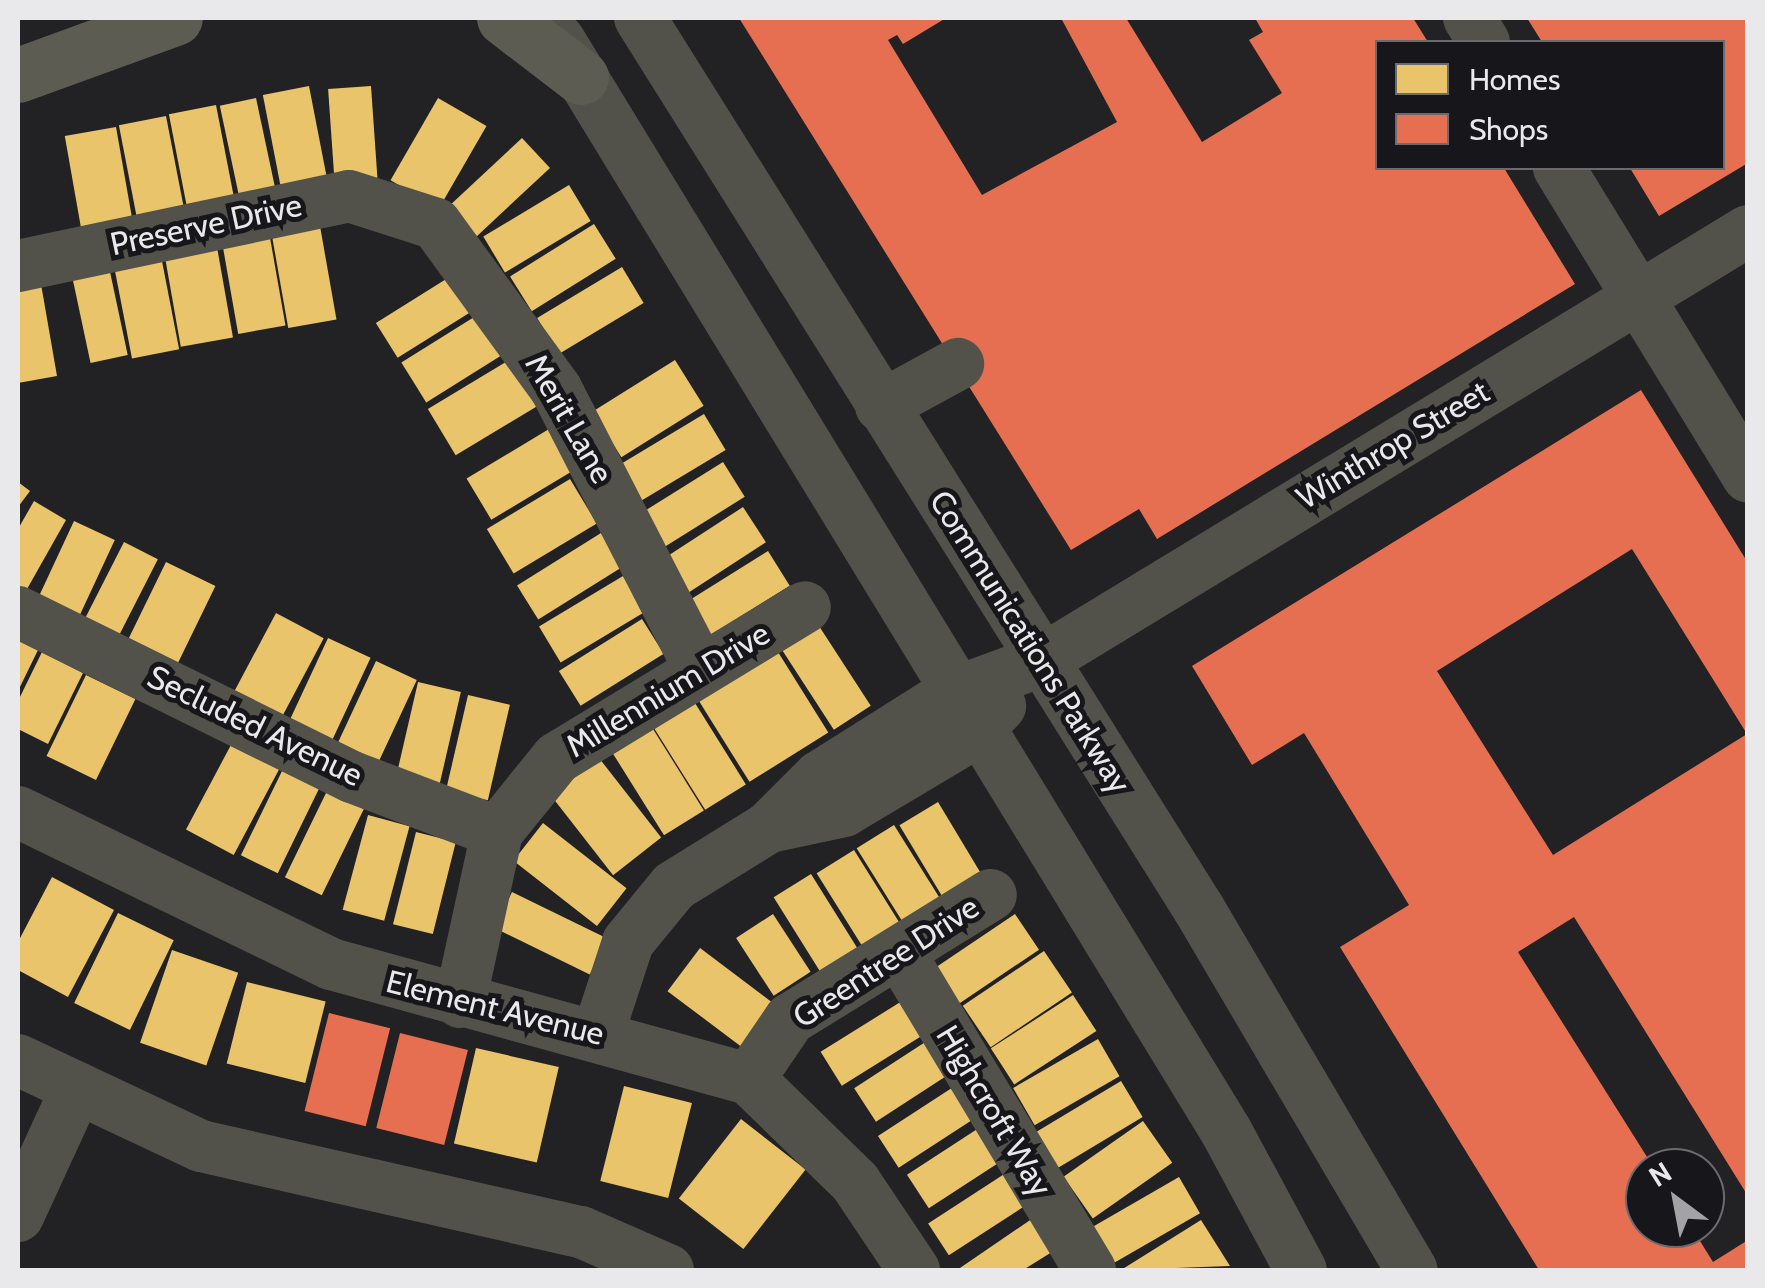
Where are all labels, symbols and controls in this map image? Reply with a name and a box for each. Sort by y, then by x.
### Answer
legend [1375,40,1725,170]
text: Homes [1469,61,1560,98]
text: Shops [1469,111,1548,148]
street label: Preserve Drive [107,186,305,264]
street label: Merit Lane [517,348,621,490]
street label: Winthrop Street [1290,373,1496,517]
street label: Communications Parkway [921,484,1139,800]
street label: Millennium Drive [559,614,777,766]
street label: Secluded Avenue [141,657,369,795]
street label: Greentree Drive [786,888,986,1036]
street label: Element Avenue [382,962,608,1054]
street label: Highcroft Way [928,1019,1060,1203]
north arrow [1625,1148,1725,1248]
text: N [1643,1155,1678,1194]

